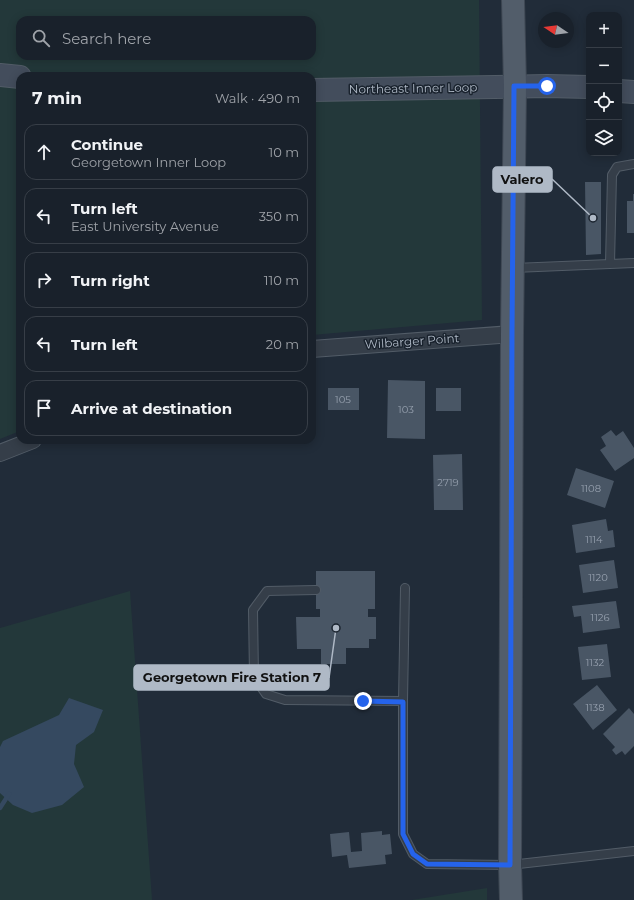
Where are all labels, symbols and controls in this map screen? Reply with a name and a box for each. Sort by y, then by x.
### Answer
north arrow [538,12,574,48]
map controls [586,12,622,156]
button: + [586,12,622,48]
search box [16,16,316,60]
icon: search [30,27,52,49]
text: Search here [62,29,151,48]
button: − [586,48,622,84]
route start [538,77,556,95]
street label: Northeast Inner Loop [349,79,477,97]
button: locate [586,84,622,120]
text: 7 min [32,88,82,108]
text: Walk · 490 m [215,90,300,106]
button: layers [586,120,622,156]
text: Continue [71,135,143,154]
icon: ahead [33,141,55,163]
text: 10 m [269,144,299,160]
text: Georgetown Inner Loop [71,154,226,170]
callout: Valero [493,167,552,192]
text: Valero [499,171,544,187]
text: Turn left [71,199,138,218]
icon: left [33,205,55,227]
text: 350 m [259,208,299,224]
text: East University Avenue [71,218,219,234]
icon: right [33,269,55,291]
text: Turn right [71,271,150,290]
text: 110 m [264,272,299,288]
street label: Wilbarger Point [364,330,460,352]
icon: left [33,333,55,355]
text: Turn left [71,335,138,354]
text: 20 m [266,336,299,352]
house number: 105 [335,393,351,406]
icon: arrive [33,397,55,419]
text: Arrive at destination [71,399,232,418]
house number: 103 [398,403,414,416]
house number: 2719 [437,476,459,489]
house number: 1108 [581,482,601,495]
house number: 1114 [585,533,603,546]
house number: 1120 [588,571,608,584]
house number: 1126 [591,611,609,624]
house number: 1132 [586,656,605,669]
callout: Georgetown Fire Station 7 [134,665,329,690]
text: Georgetown Fire Station 7 [143,669,321,685]
route end [354,692,372,710]
house number: 1138 [585,701,605,714]

